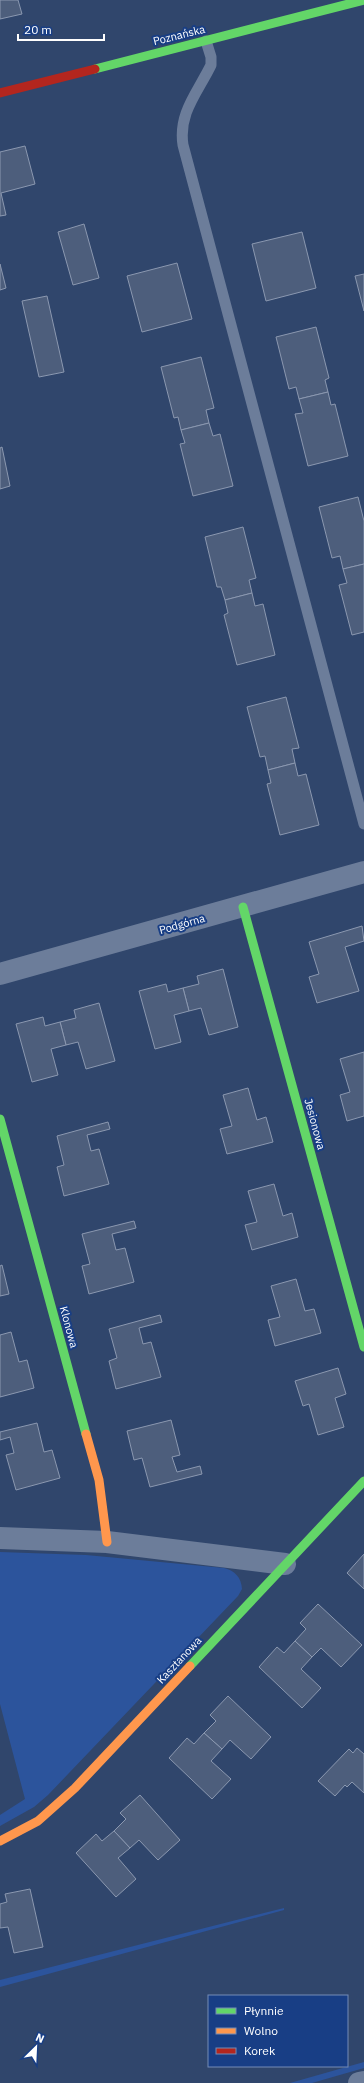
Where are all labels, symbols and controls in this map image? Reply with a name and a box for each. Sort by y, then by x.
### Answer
scale bar [18,16,104,42]
text: 20 m [24,22,52,37]
street label: Poznańska [152,22,207,48]
street label: Podgórna [157,911,207,937]
street label: Jesionowa [301,1097,329,1151]
street label: Klonowa [57,1305,81,1350]
street label: Kasztanowa [154,1633,204,1686]
legend [208,1995,348,2067]
text: Płynnie [244,2003,284,2018]
text: Wolno [244,2023,278,2038]
north arrow [16,2027,56,2067]
text: N [34,2030,47,2046]
text: Korek [244,2043,276,2058]

